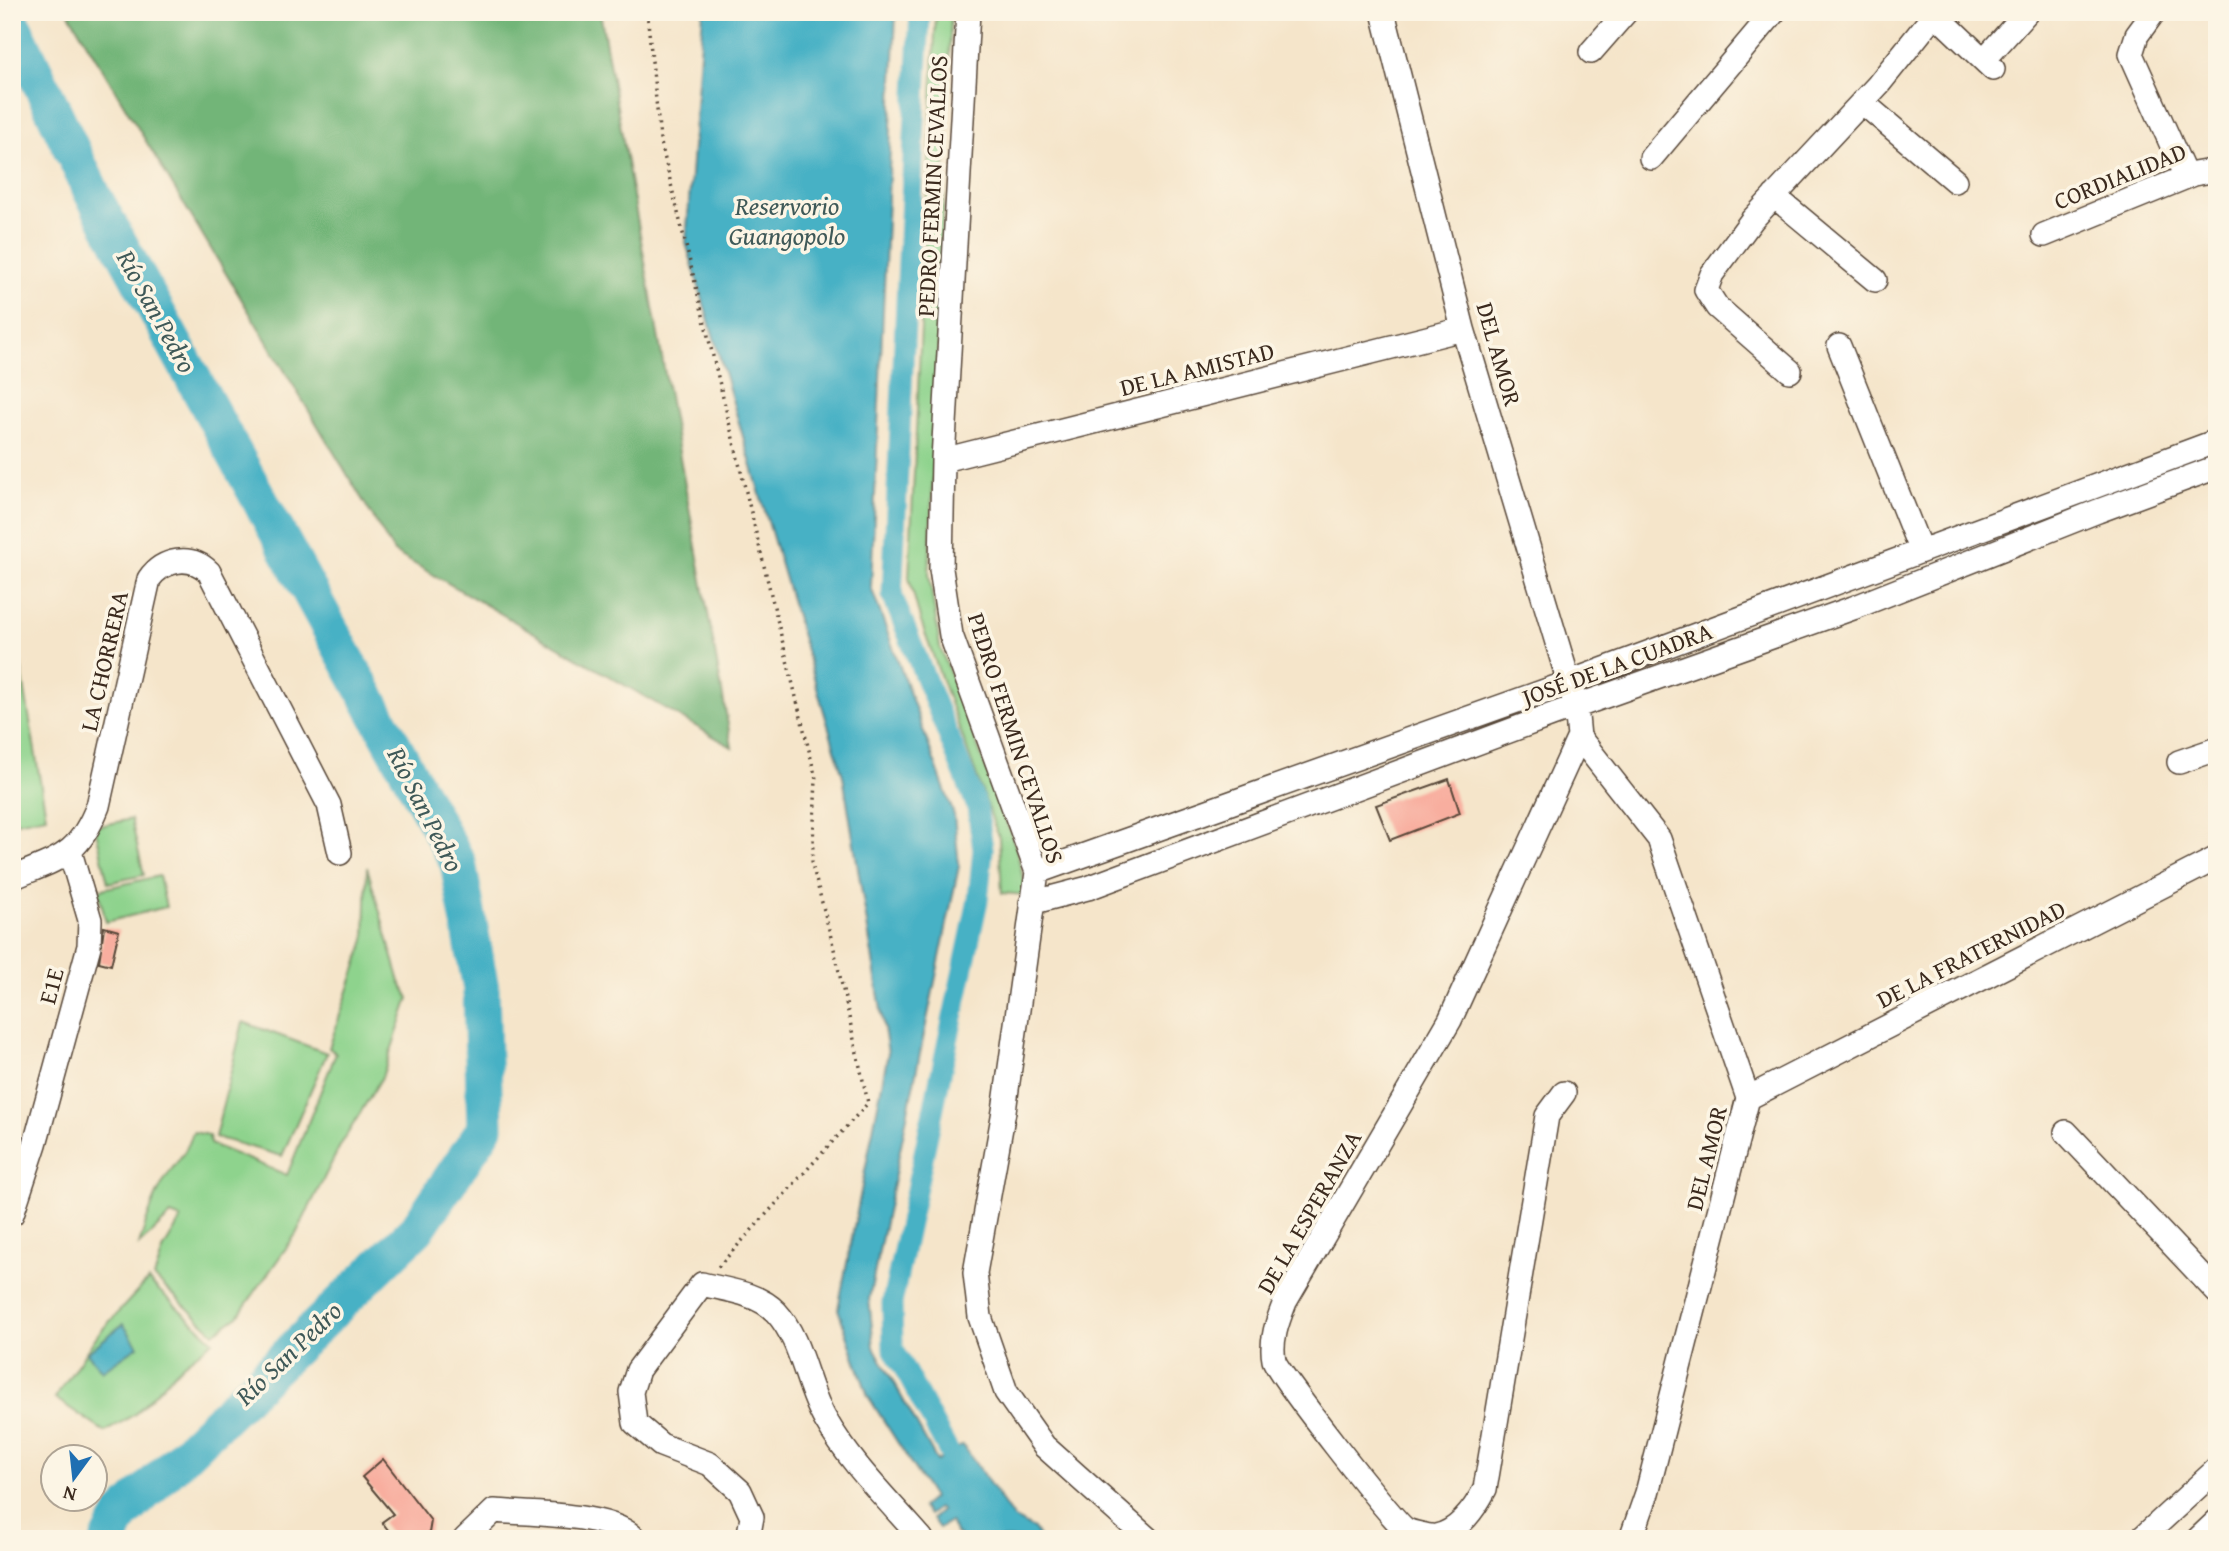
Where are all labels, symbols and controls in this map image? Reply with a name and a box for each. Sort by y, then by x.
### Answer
street label: PEDRO FERMIN CEVALLOS [908,54,956,318]
street label: CORDIALIDAD [2049,134,2191,218]
water label: Reservorio Guangopolo [729,186,845,255]
water label: Río San Pedro [107,242,207,380]
street label: DEL AMOR [1468,298,1531,410]
street label: DE LA AMISTAD [1116,333,1278,405]
street label: LA CHORRERA [71,587,137,735]
street label: PEDRO FERMIN CEVALLOS [959,608,1073,868]
street label: JOSÉ DE LA CUADRA [1514,613,1717,716]
water label: Río San Pedro [377,739,474,878]
street label: DE LA FRATERNIDAD [1870,891,2072,1017]
street label: E1E [29,964,73,1008]
street label: DEL AMOR [1676,1102,1736,1214]
street label: DE LA ESPERANZA [1248,1123,1370,1300]
water label: Río San Pedro [225,1292,350,1415]
north arrow [38,1442,108,1512]
text: N [60,1479,79,1510]

